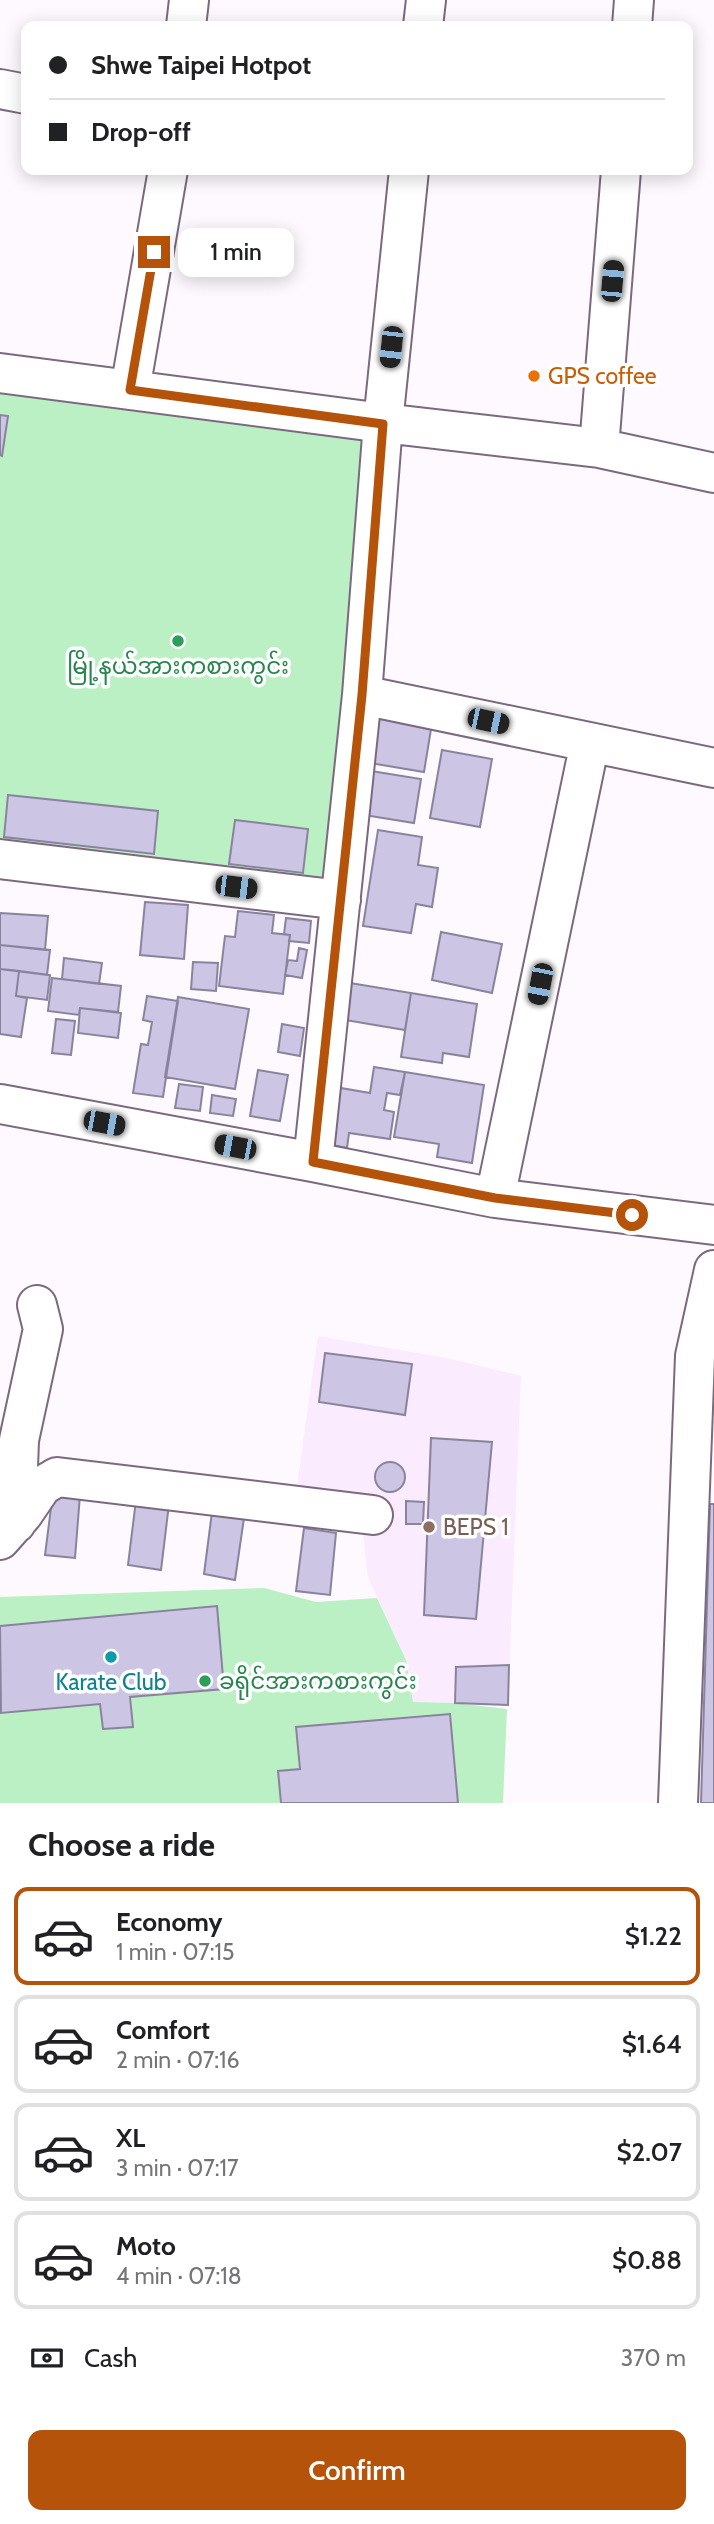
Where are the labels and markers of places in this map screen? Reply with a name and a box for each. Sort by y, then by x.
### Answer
place label: GPS coffee [548,362,657,390]
marker: GPS coffee [526,368,542,384]
marker: မြို့နယ်အားကစားကွင်း [170,633,186,649]
place label: မြို့နယ်အားကစားကွင်း [67,650,289,685]
place label: BEPS 1 [443,1513,509,1541]
marker: BEPS 1 [421,1519,437,1535]
marker: Karate Club [103,1649,119,1665]
place label: ခရိုင်အားကစားကွင်း [219,1665,417,1700]
place label: Karate Club [56,1668,167,1696]
marker: ခရိုင်အားကစားကွင်း [197,1673,213,1689]

